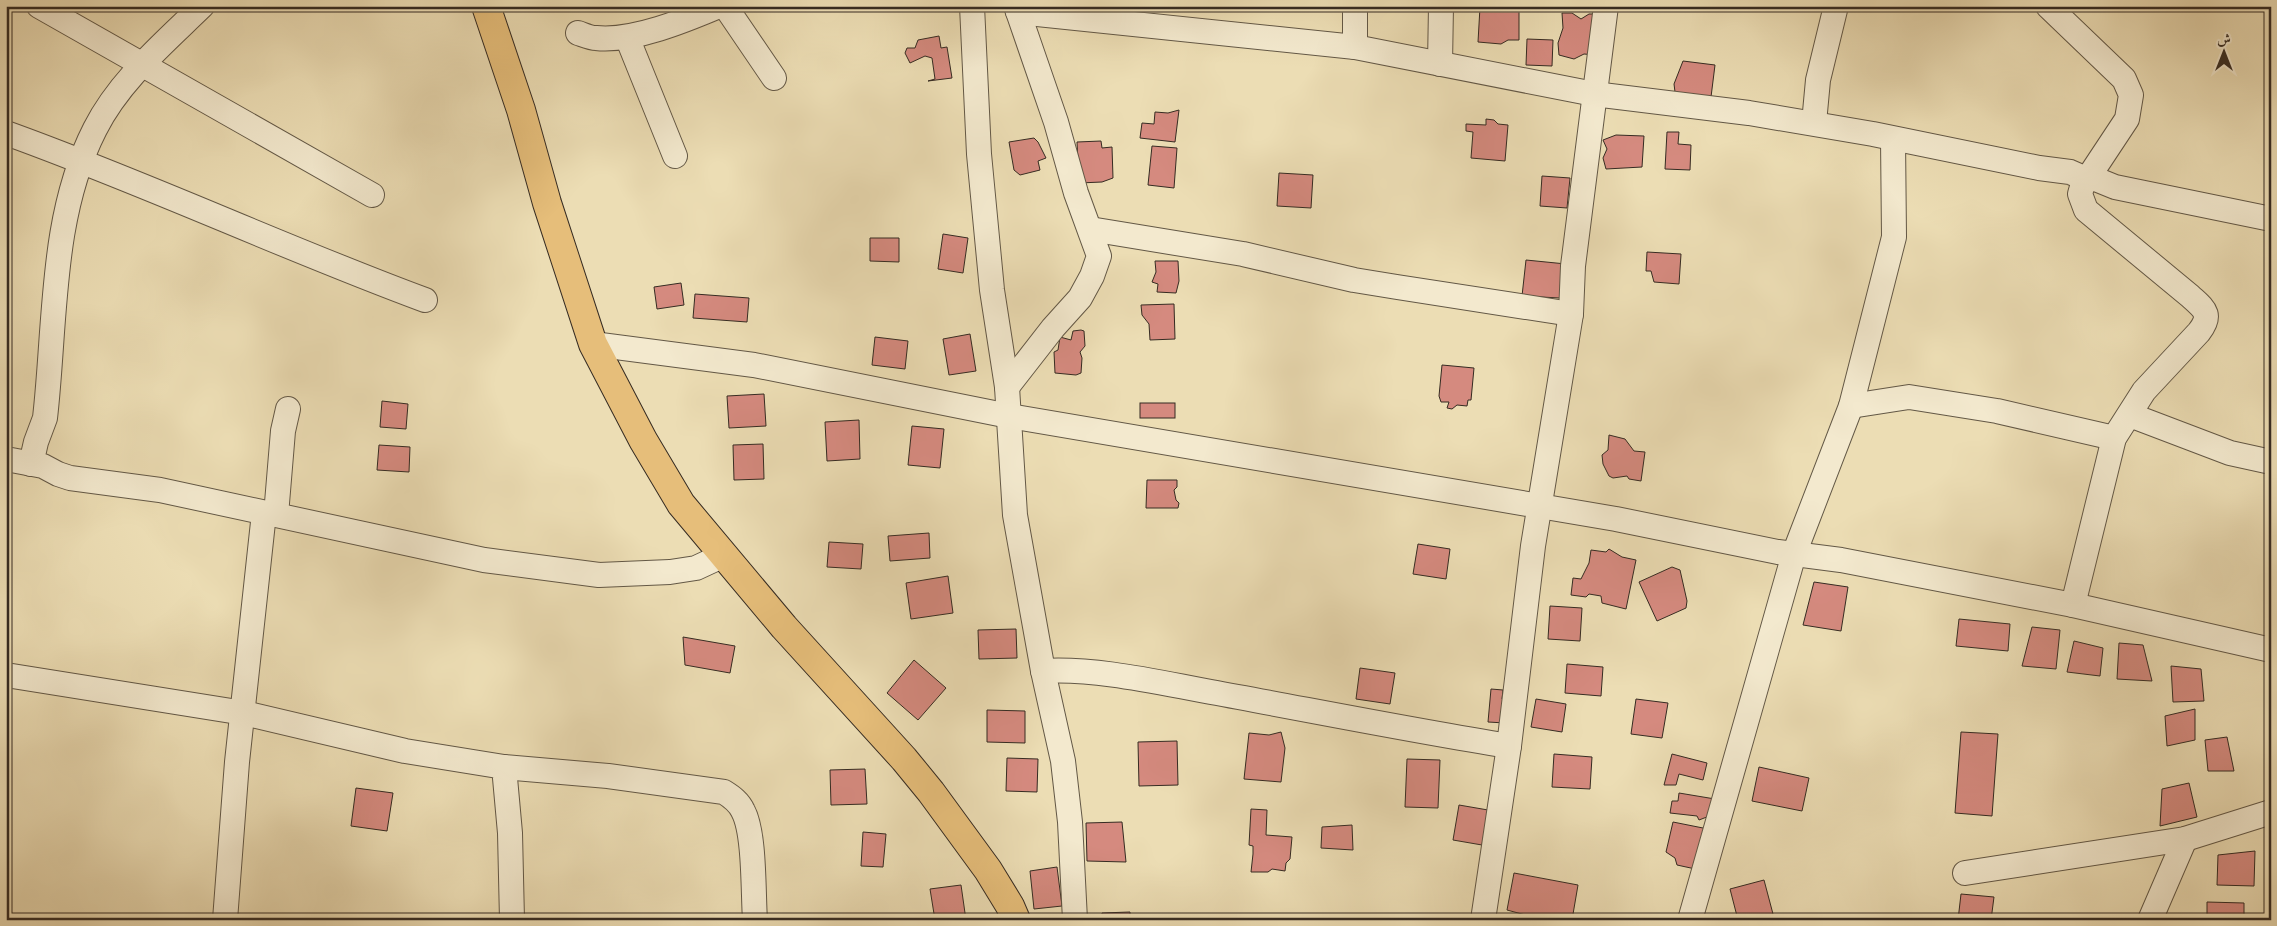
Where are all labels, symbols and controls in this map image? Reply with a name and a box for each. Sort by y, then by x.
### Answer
north arrow [2200,28,2250,78]
text: ش [2217,33,2231,47]

